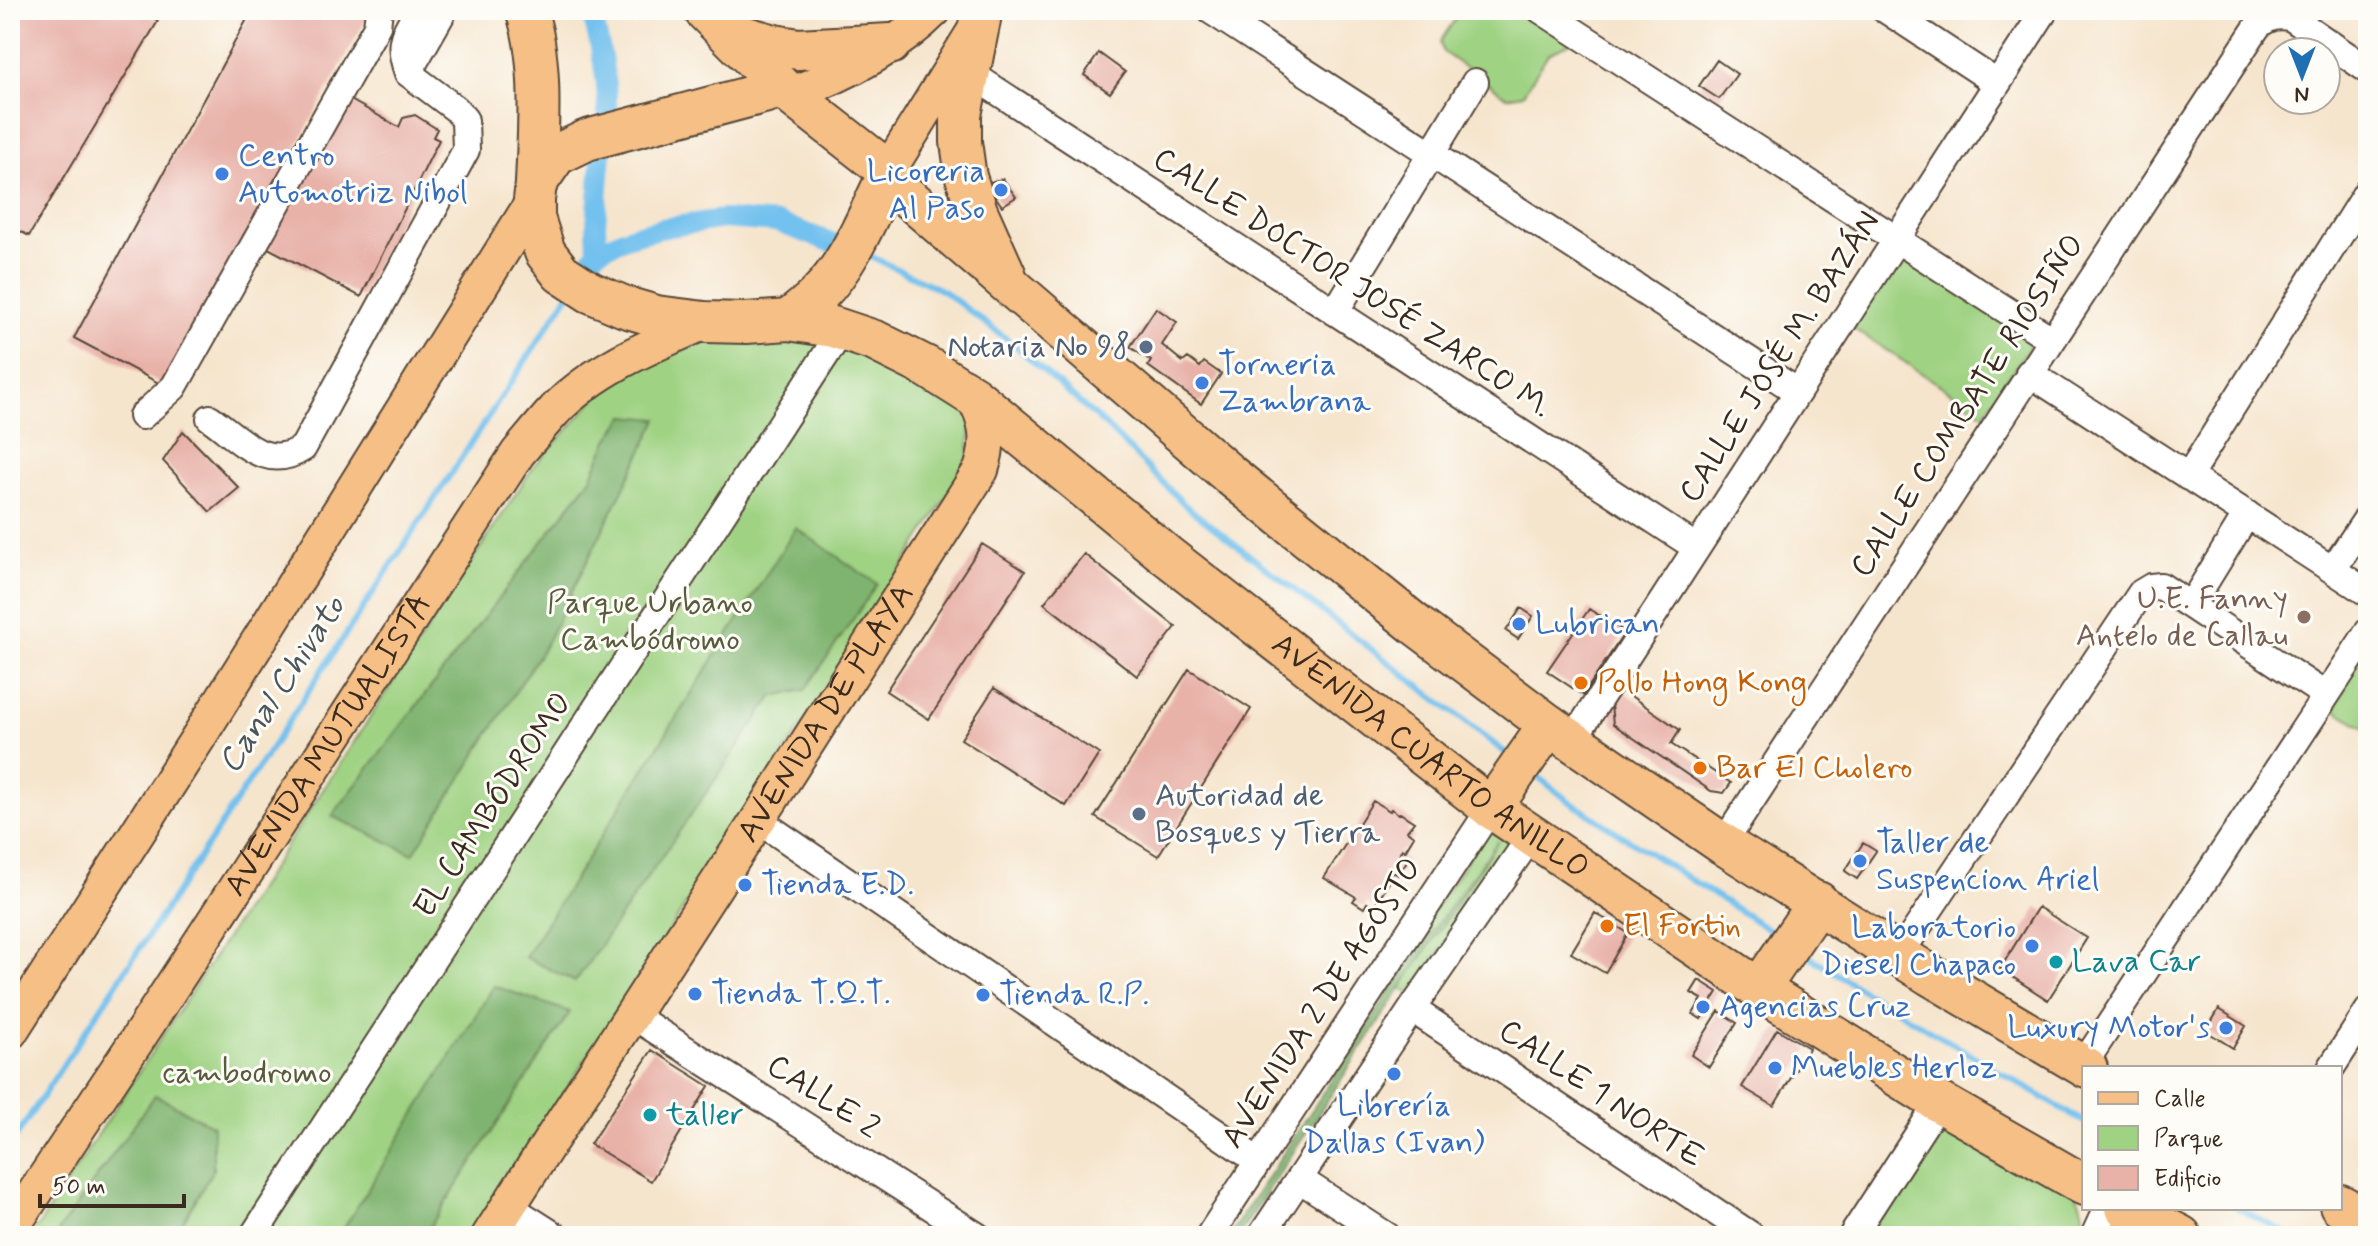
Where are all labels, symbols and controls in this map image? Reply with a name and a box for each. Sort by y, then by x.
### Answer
north arrow [2262,36,2342,116]
text: N [2295,80,2309,108]
place label: Centro Automotriz Nibol [238,135,468,214]
street label: CALLE DOCTOR JOSÉ ZARCO M. [1145,138,1559,428]
place label: Licoreria Al Paso [867,151,985,230]
marker: Centro Automotriz Nibol [213,165,231,183]
marker: Licoreria Al Paso [992,181,1010,199]
street label: CALLE JOSÉ M. BAZÁN [1670,203,1890,511]
street label: CALLE COMBATE RIOSIÑO [1841,226,2095,586]
place label: Notaria No 98 [947,326,1130,368]
marker: Notaria No 98 [1137,338,1155,356]
place label: Torneria Zambrana [1218,344,1371,423]
marker: Torneria Zambrana [1193,374,1211,392]
street label: AVENIDA DE PLAYA [728,576,924,851]
place label: U.E. Fanny Antelo de Callau [2076,578,2288,657]
park label: Parque Urbano Cambódromo [547,582,753,661]
street label: AVENIDA MUTUALISTA [215,586,442,905]
water label: Canal Chivato [208,587,357,782]
place label: Lubrican [1535,603,1660,645]
marker: U.E. Fanny Antelo de Callau [2295,608,2313,626]
marker: Lubrican [1510,615,1528,633]
street label: AVENIDA CUARTO ANILLO [1263,624,1597,889]
place label: Pollo Hong Kong [1597,662,1807,706]
marker: Pollo Hong Kong [1572,674,1590,692]
street label: EL CAMBÓDROMO [404,684,582,926]
place label: Bar El Cholero [1716,747,1912,789]
marker: Bar El Cholero [1691,759,1709,777]
place label: Autoridad de Bosques y Tierra [1155,775,1381,854]
marker: Autoridad de Bosques y Tierra [1130,805,1148,823]
place label: Taller de Suspencion Ariel [1876,822,2099,901]
street label: AVENIDA 2 DE AGOSTO [1212,850,1432,1156]
marker: Taller de Suspencion Ariel [1851,852,1869,870]
place label: Tienda E.D. [761,864,914,906]
marker: Tienda E.D. [736,876,754,894]
place label: El Fortin [1623,905,1741,947]
place label: Laboratorio Diesel Chapaco [1820,907,2016,986]
marker: El Fortin [1598,917,1616,935]
marker: Laboratorio Diesel Chapaco [2023,937,2041,955]
place label: Lava Car [2072,941,2201,983]
marker: Lava Car [2047,953,2065,971]
place label: Tienda T.Q.T. [711,973,891,1015]
place label: Tienda R.P. [999,974,1149,1016]
marker: Tienda T.Q.T. [686,985,704,1003]
marker: Tienda R.P. [974,986,992,1004]
place label: Agencias Cruz [1719,986,1911,1028]
marker: Agencias Cruz [1694,998,1712,1016]
place label: Luxury Motor's [2007,1007,2210,1049]
street label: CALLE 1 NORTE [1490,1010,1712,1178]
marker: Luxury Motor's [2217,1019,2235,1037]
street label: CALLE 2 [759,1045,887,1149]
place label: Muebles Herloz [1791,1047,1997,1089]
park label: cambodromo [162,1052,332,1094]
marker: Muebles Herloz [1766,1059,1784,1077]
marker: Librería Dallas (Ivan) [1385,1065,1403,1083]
legend [2082,1066,2342,1210]
text: Calle [2154,1084,2206,1115]
place label: Librería Dallas (Ivan) [1303,1085,1485,1164]
place label: taller [665,1094,744,1136]
marker: taller [641,1106,659,1124]
text: Parque [2154,1124,2223,1155]
scale bar [40,1158,184,1208]
text: Edificio [2154,1164,2221,1195]
text: 50 m [52,1172,106,1203]

